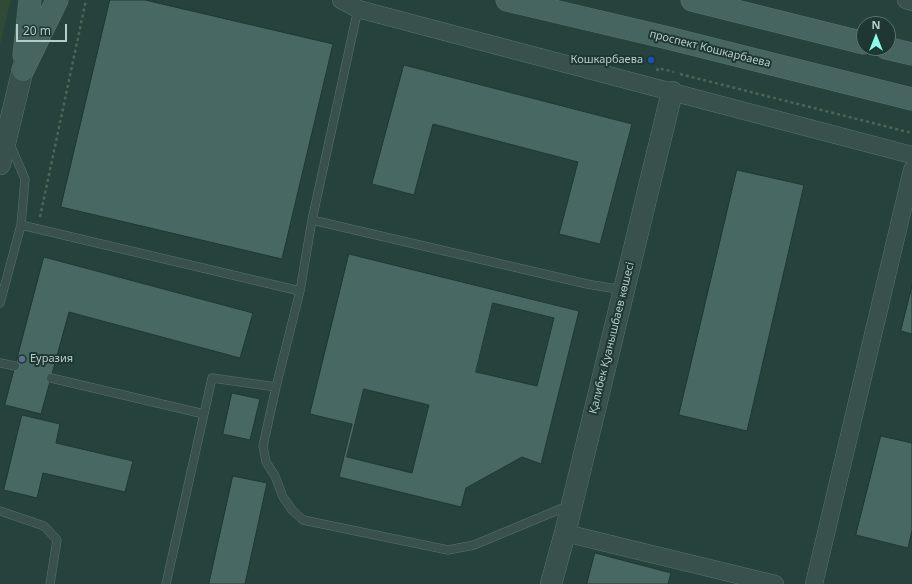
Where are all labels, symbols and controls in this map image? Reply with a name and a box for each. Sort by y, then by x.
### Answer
scale bar [18,16,69,42]
north arrow [856,16,896,56]
text: N [872,17,880,32]
text: 20 m [23,22,51,39]
street label: проспект Кошкарбаева [648,28,772,70]
place label: Кошкарбаева [570,53,643,67]
marker: Кошкарбаева [646,55,656,65]
street label: Қалибек Қуанышбаев көшесі [587,261,637,415]
place label: Еуразия [30,352,73,366]
marker: Еуразия [17,354,27,364]

